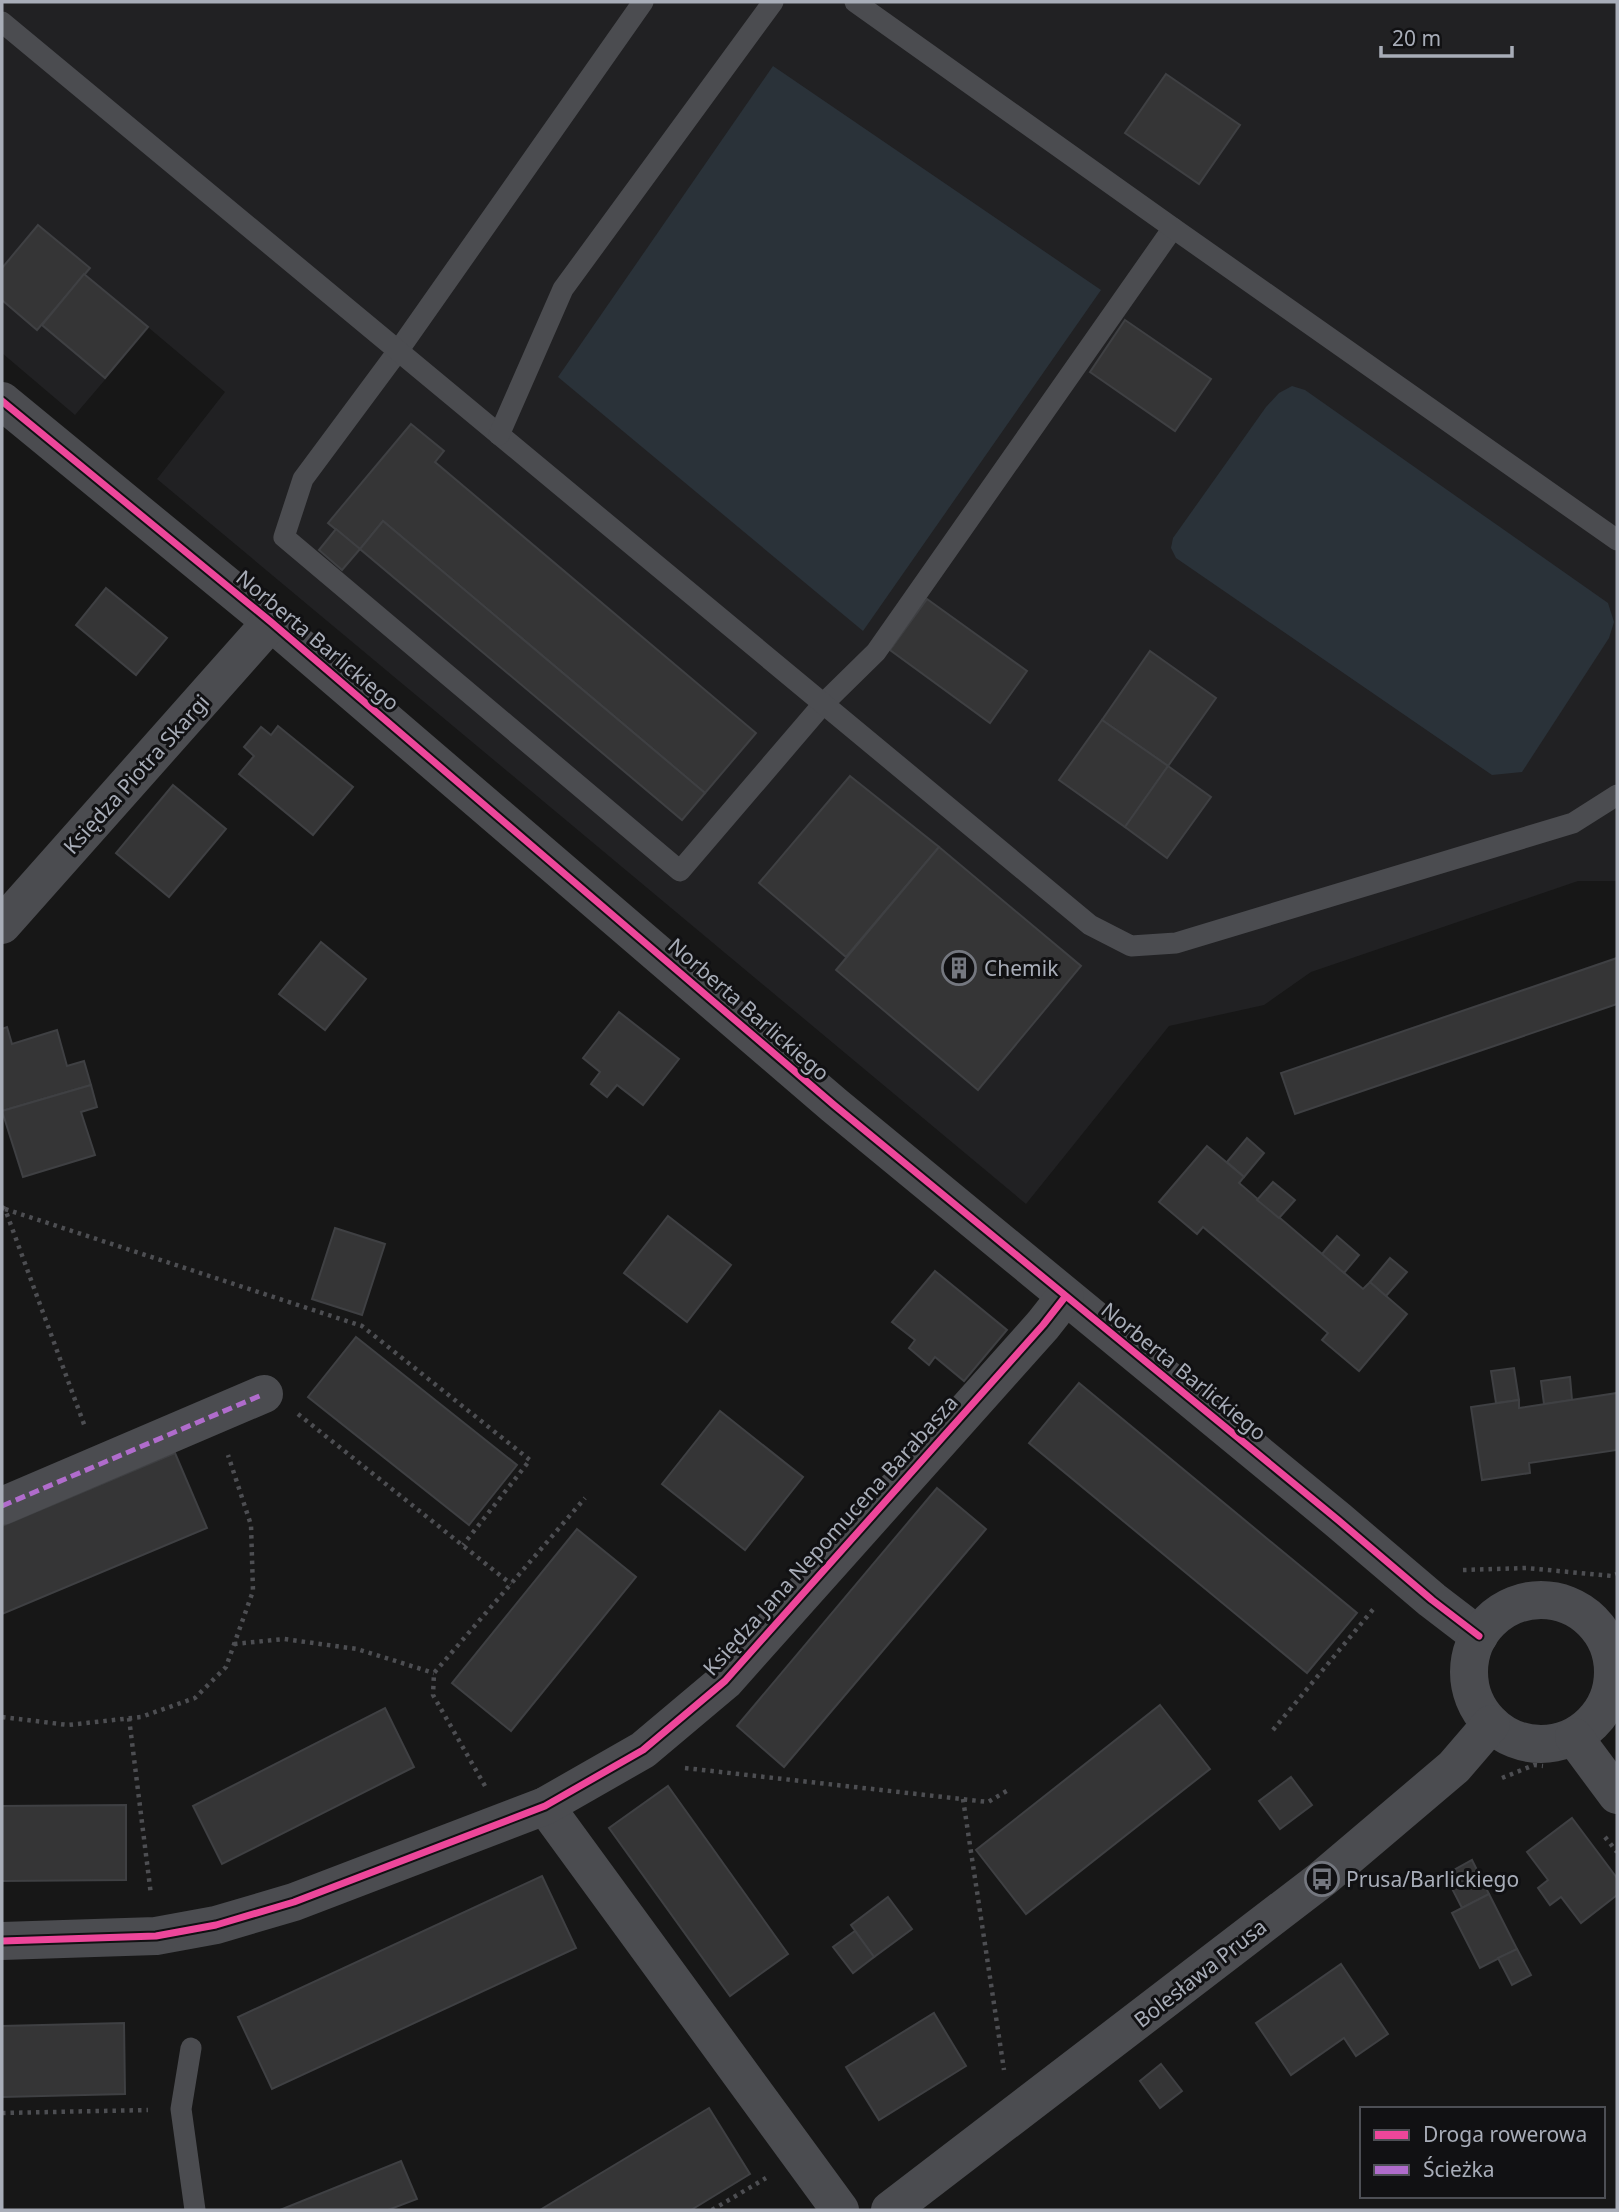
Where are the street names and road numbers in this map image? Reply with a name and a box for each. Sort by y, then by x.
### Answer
street label: Norberta Barlickiego [231,563,405,717]
street label: Księdza Piotra Skargi [57,688,215,860]
street label: Norberta Barlickiego [663,931,835,1087]
street label: Norberta Barlickiego [1096,1296,1272,1446]
street label: Księdza Jana Nepomucena Barabasza [696,1389,964,1681]
street label: Bolesława Prusa [1128,1912,1272,2034]

